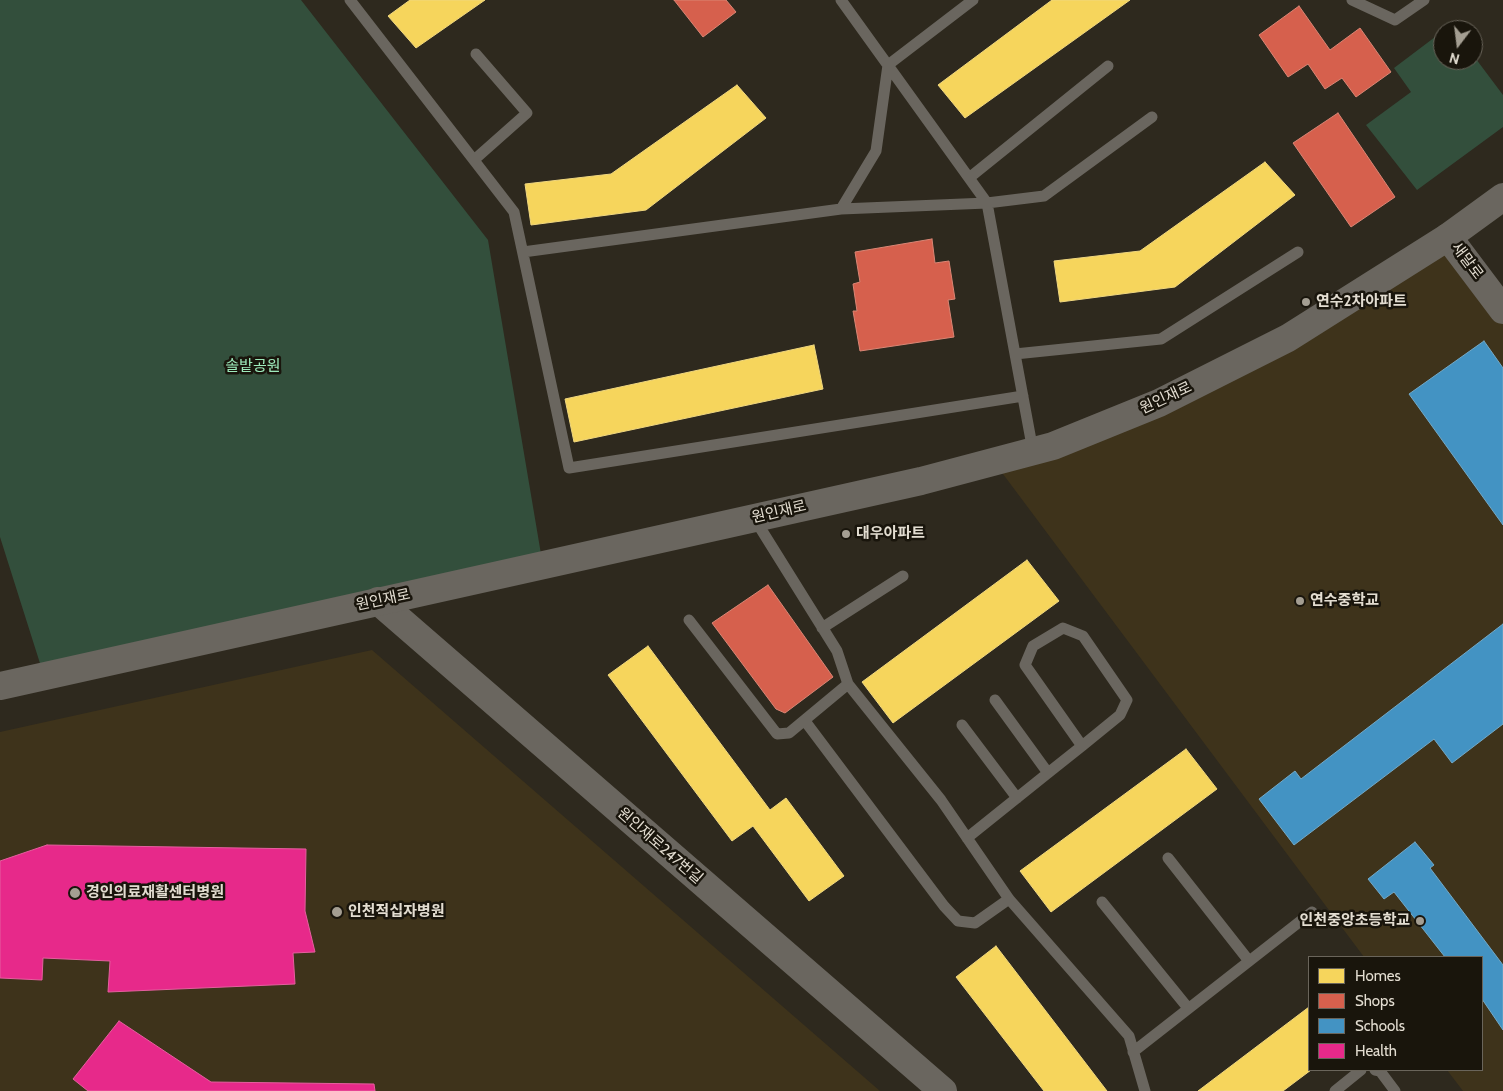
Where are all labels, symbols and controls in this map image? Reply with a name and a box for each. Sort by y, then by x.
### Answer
north arrow [1433,20,1483,70]
text: N [1447,49,1461,68]
street label: 새말로 [1447,239,1487,283]
place label: 연수2차아파트 [1316,293,1407,311]
marker: 연수2차아파트 [1300,296,1312,308]
park label: 솔밭공원 [225,358,281,376]
street label: 원인재로 [1137,378,1195,418]
street label: 원인재로 [750,497,808,527]
place label: 대우아파트 [856,525,925,543]
marker: 대우아파트 [840,528,852,540]
street label: 원인재로 [354,585,412,615]
place label: 연수중학교 [1310,592,1379,610]
marker: 연수중학교 [1294,595,1306,607]
street label: 원인재로247번길 [614,804,706,888]
place label: 경인의료재활센터병원 [86,884,224,902]
marker: 경인의료재활센터병원 [68,886,82,900]
place label: 인천적십자병원 [348,903,445,921]
marker: 인천적십자병원 [330,905,344,919]
place label: 인천중앙초등학교 [1300,912,1410,930]
marker: 인천중앙초등학교 [1414,915,1426,927]
legend [1308,956,1483,1071]
text: Homes [1355,967,1401,985]
text: Shops [1355,992,1395,1010]
text: Schools [1355,1017,1405,1035]
text: Health [1355,1042,1397,1060]

